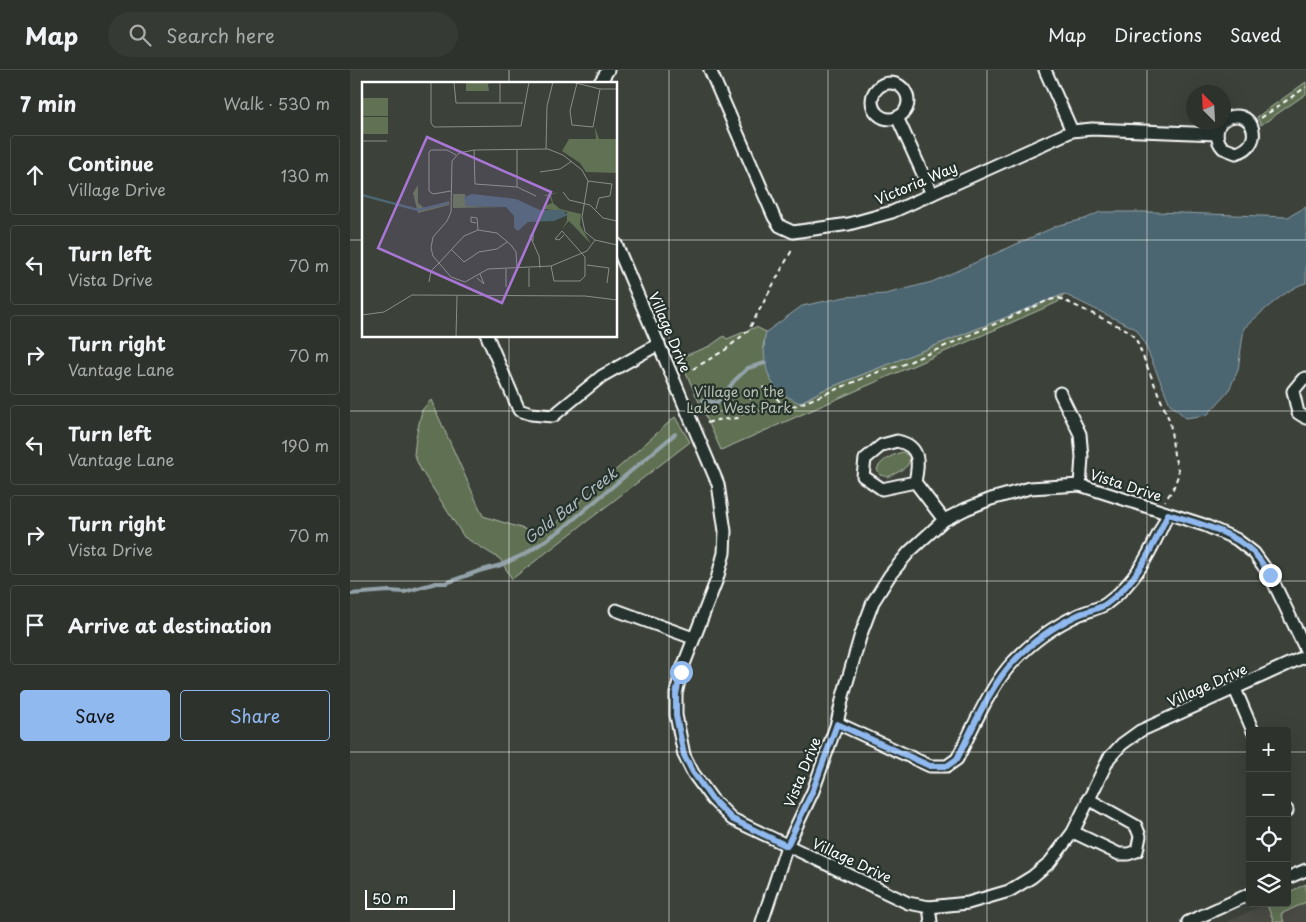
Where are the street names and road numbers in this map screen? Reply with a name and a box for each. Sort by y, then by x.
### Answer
street label: Victoria Way [872,156,960,210]
street label: Village Drive [644,289,696,375]
street label: Vista Drive [1087,464,1165,507]
street label: Village Drive [1164,658,1250,712]
street label: Vista Drive [778,733,826,810]
street label: Village Drive [809,832,895,888]

